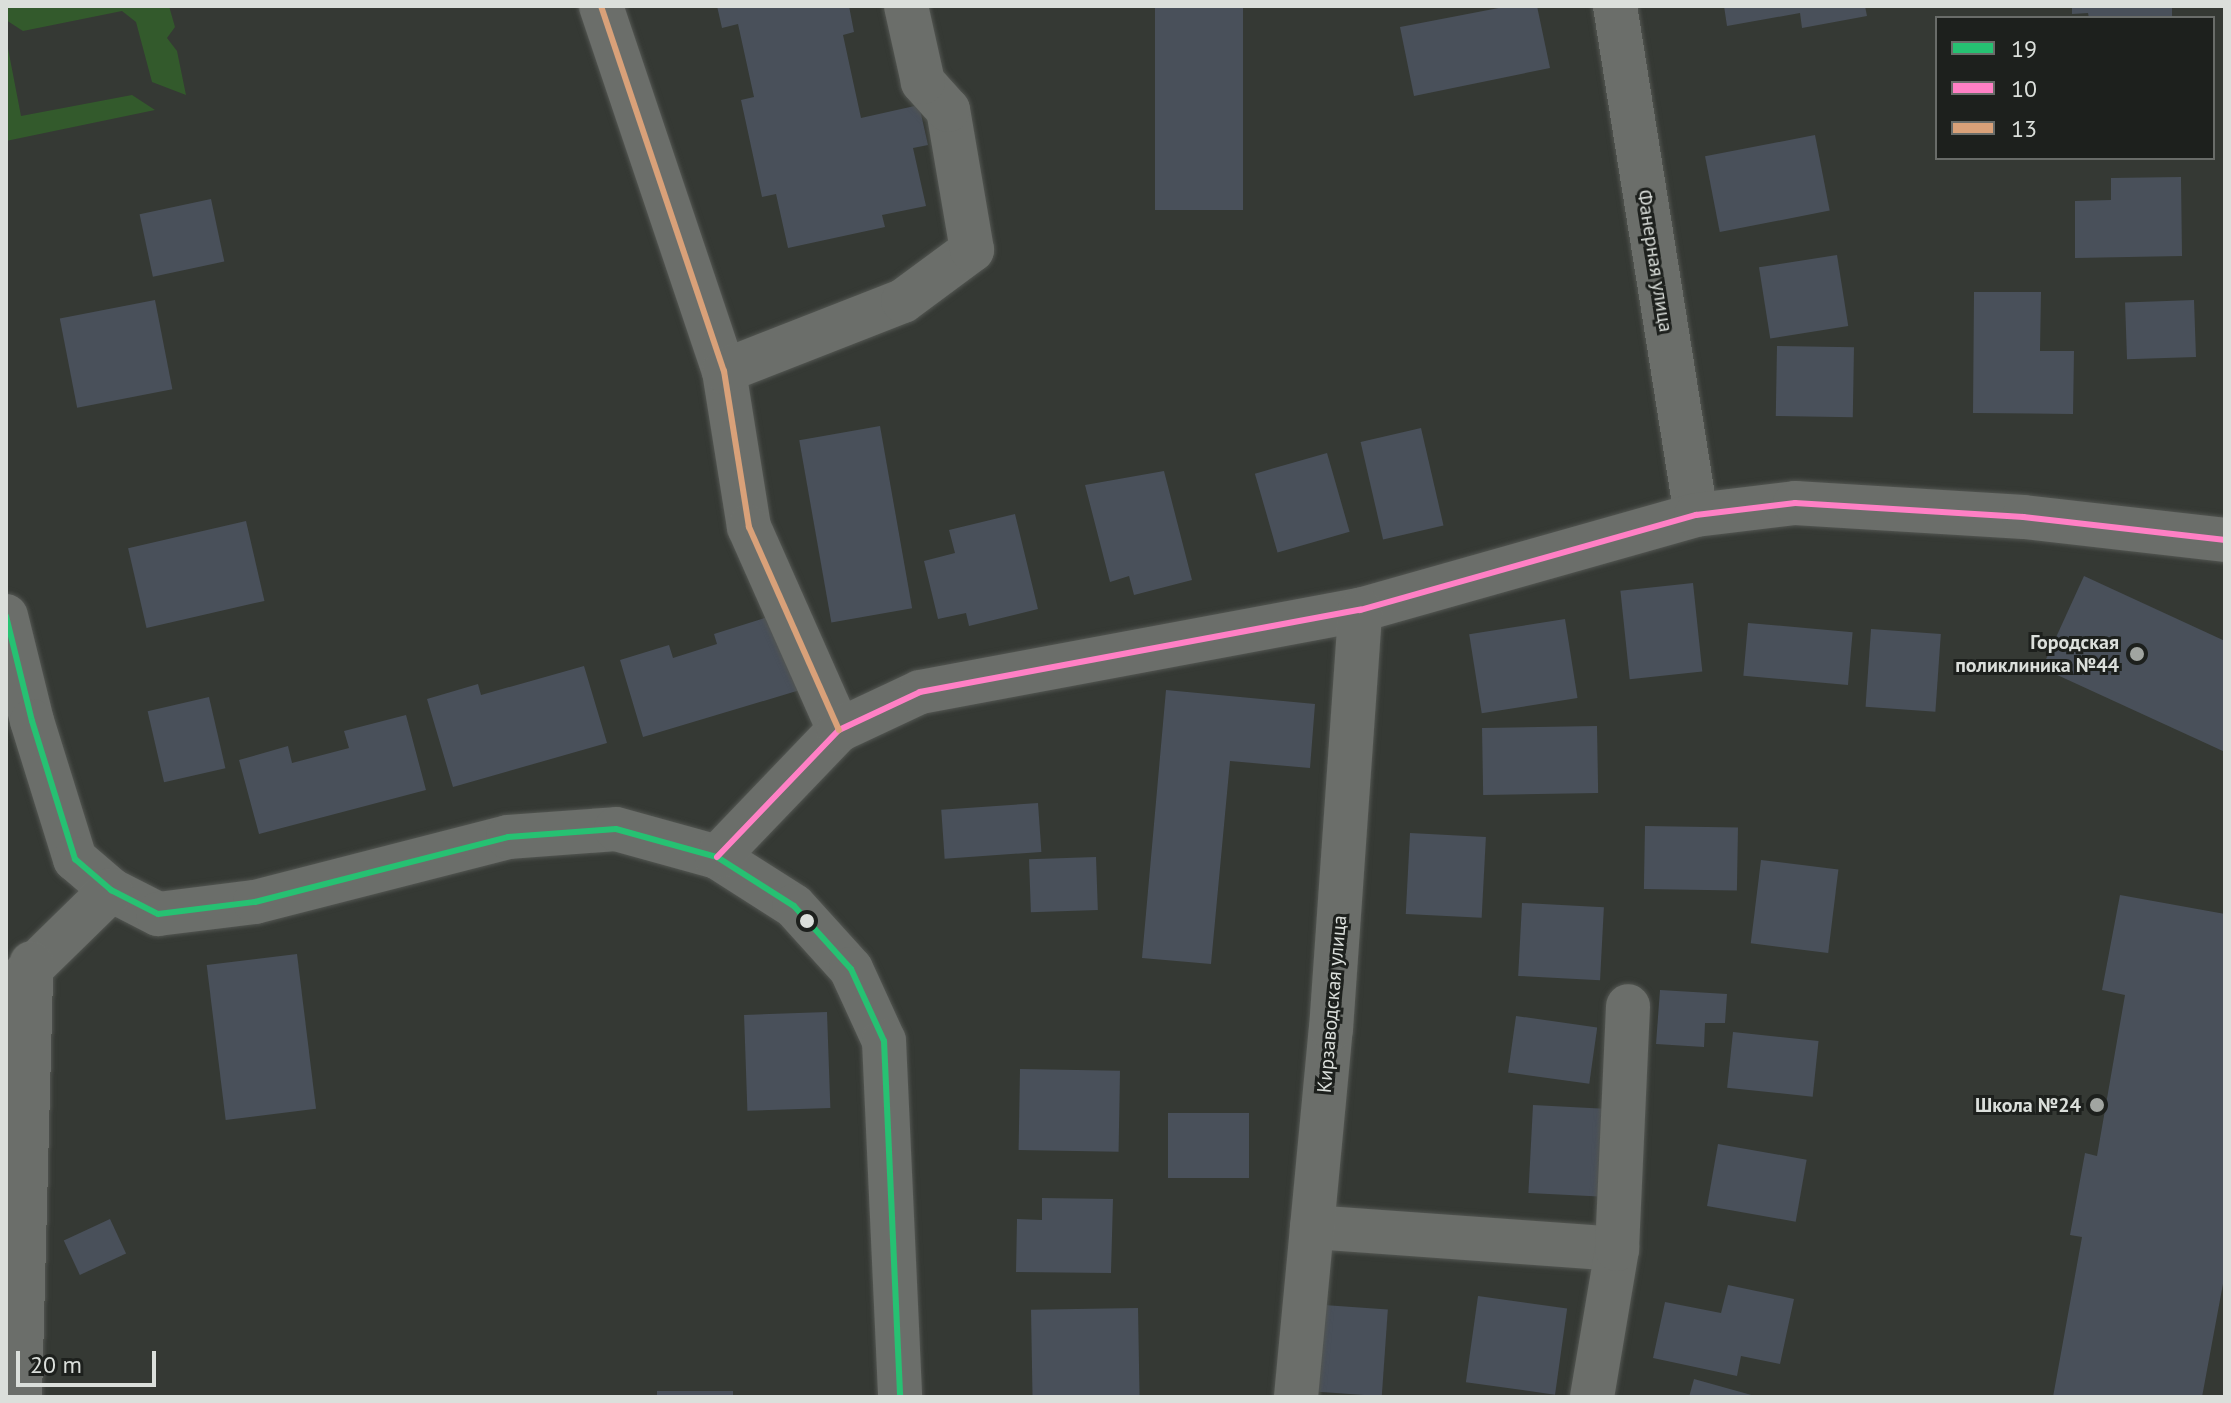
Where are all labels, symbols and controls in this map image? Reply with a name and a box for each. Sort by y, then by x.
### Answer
legend [1935,16,2215,160]
text: 19 [2011,33,2037,64]
text: 10 [2011,73,2037,104]
text: 13 [2011,113,2037,144]
street label: Фанерная улица [1632,188,1678,334]
place label: Городская поликлиника №44 [1955,630,2119,677]
marker: Городская поликлиника №44 [2126,643,2148,665]
unlabelled marker [799,913,815,929]
street label: Кирзаводская улица [1312,914,1352,1094]
place label: Школа №24 [1975,1093,2081,1117]
marker: Школа №24 [2088,1096,2106,1114]
scale bar [20,1335,160,1385]
text: 20 m [30,1349,82,1380]

